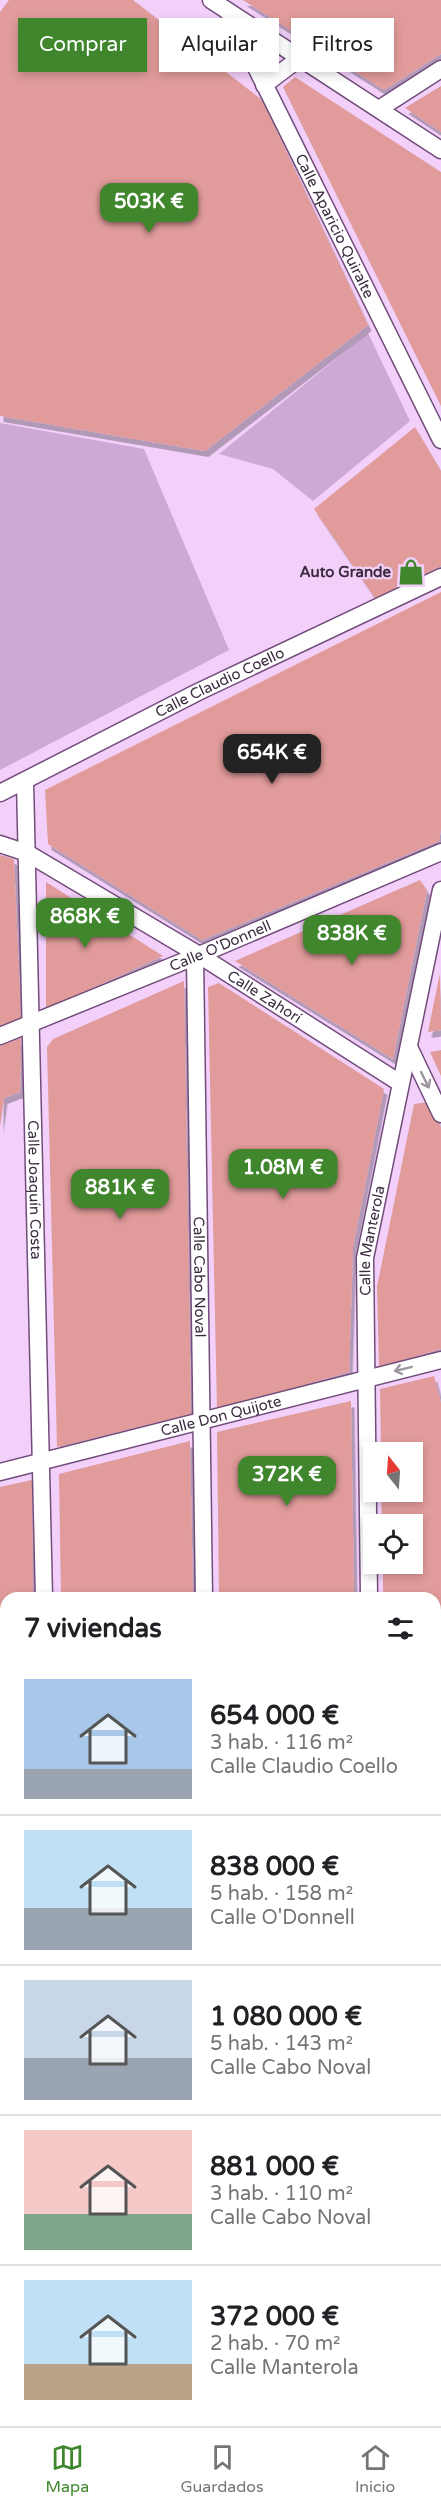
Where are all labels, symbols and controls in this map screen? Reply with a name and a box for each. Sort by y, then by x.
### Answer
chip: Comprar [18,18,147,72]
chip: Alquilar [159,18,279,72]
chip: Filtros [291,18,394,72]
street label: Calle Aparicio Quiralte [291,151,378,301]
pin: 503K € [100,183,198,234]
text: 503K € [114,190,184,214]
shop icon: Auto Grande [396,557,426,587]
place label: Auto Grande [300,563,391,581]
street label: Calle Claudio Coello [152,644,287,721]
pin: 654K € [223,734,321,785]
text: 654K € [237,741,307,765]
pin: 868K € [36,898,134,949]
text: 868K € [50,905,120,929]
pin: 838K € [303,915,401,966]
street label: Calle O'Donnell [167,916,274,975]
text: 838K € [317,922,387,946]
street label: Calle Zahorí [224,966,305,1027]
one-way arrow [419,1071,431,1089]
street label: Calle Joaquín Costa [24,1120,45,1260]
pin: 1.08M € [228,1149,338,1200]
text: 1.08M € [242,1156,324,1180]
pin: 881K € [71,1169,169,1220]
text: 881K € [85,1176,155,1200]
street label: Calle Manterola [356,1184,389,1296]
street label: Calle Cabo Noval [190,1216,209,1338]
one-way arrow [394,1364,413,1376]
street label: Calle Don Quijote [159,1392,283,1440]
north arrow [363,1442,423,1502]
map controls [363,1442,423,1574]
pin: 372K € [238,1456,336,1507]
text: 372K € [252,1463,322,1487]
button: locate [363,1514,423,1574]
icon: filters [384,1612,417,1645]
text: 7 viviendas [24,1613,162,1644]
text: 654 000 € [210,1700,339,1731]
icon: home [72,1703,144,1775]
text: 3 hab. · 116 m² [210,1731,353,1755]
text: Calle Claudio Coello [210,1755,398,1779]
text: 838 000 € [210,1851,339,1882]
icon: home [72,1854,144,1926]
text: 5 hab. · 158 m² [210,1882,353,1906]
text: Calle O'Donnell [210,1906,355,1930]
text: 1 080 000 € [210,2001,362,2032]
icon: home [72,2004,144,2076]
text: 5 hab. · 143 m² [210,2032,353,2056]
text: Calle Cabo Noval [210,2056,371,2080]
text: 881 000 € [210,2151,339,2182]
icon: home [72,2154,144,2226]
text: 3 hab. · 110 m² [210,2182,353,2206]
text: Calle Cabo Noval [210,2206,371,2230]
text: 372 000 € [210,2301,339,2332]
icon: home [72,2304,144,2376]
text: 2 hab. · 70 m² [210,2332,340,2356]
text: Calle Manterola [210,2356,359,2380]
tab: Mapa [46,2441,89,2497]
tab: Guardados [180,2441,264,2497]
tab: Inicio [355,2441,395,2497]

